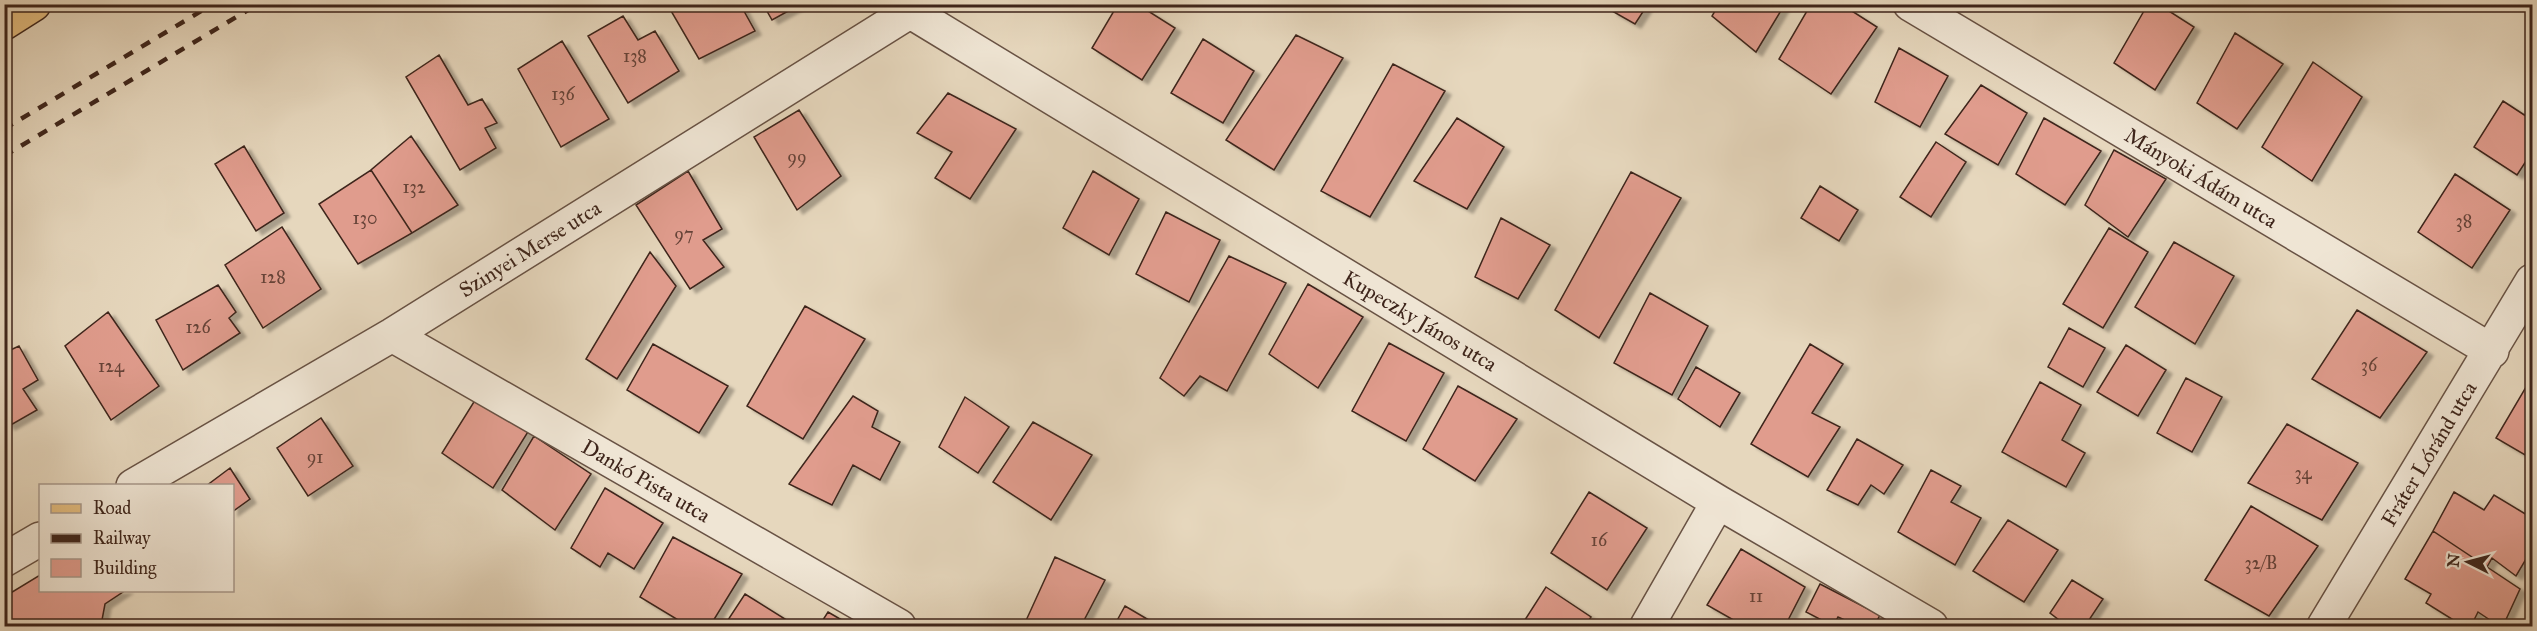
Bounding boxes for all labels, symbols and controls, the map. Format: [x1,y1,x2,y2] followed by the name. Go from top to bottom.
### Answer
[623,45,647,67] house number: 138
[551,83,576,105] house number: 136
[2120,122,2282,234] street label: Mányoki Ádám utca
[787,146,807,168] house number: 99
[402,176,426,198] house number: 132
[454,195,606,303] street label: Szinyei Merse utca
[353,207,377,229] house number: 130
[2456,210,2472,232] house number: 38
[674,223,694,245] house number: 97
[1338,265,1502,377] street label: Kupeczky János utca
[260,266,286,288] house number: 128
[185,316,211,338] house number: 126
[2361,354,2378,376] house number: 36
[98,355,125,377] house number: 124
[2376,377,2483,531] street label: Fráter Lóránd utca
[577,434,715,528] street label: Dankó Pista utca
[307,446,323,468] house number: 91
[2294,462,2313,484] house number: 34
[39,484,234,592] legend
[93,497,131,519] text: Road
[93,527,151,549] text: Railway
[1591,529,1608,551] house number: 16
[2438,532,2498,592] north arrow
[2245,552,2277,574] house number: 32/B
[2443,552,2464,568] text: N
[93,557,157,580] text: Building
[1749,585,1763,607] house number: 11

